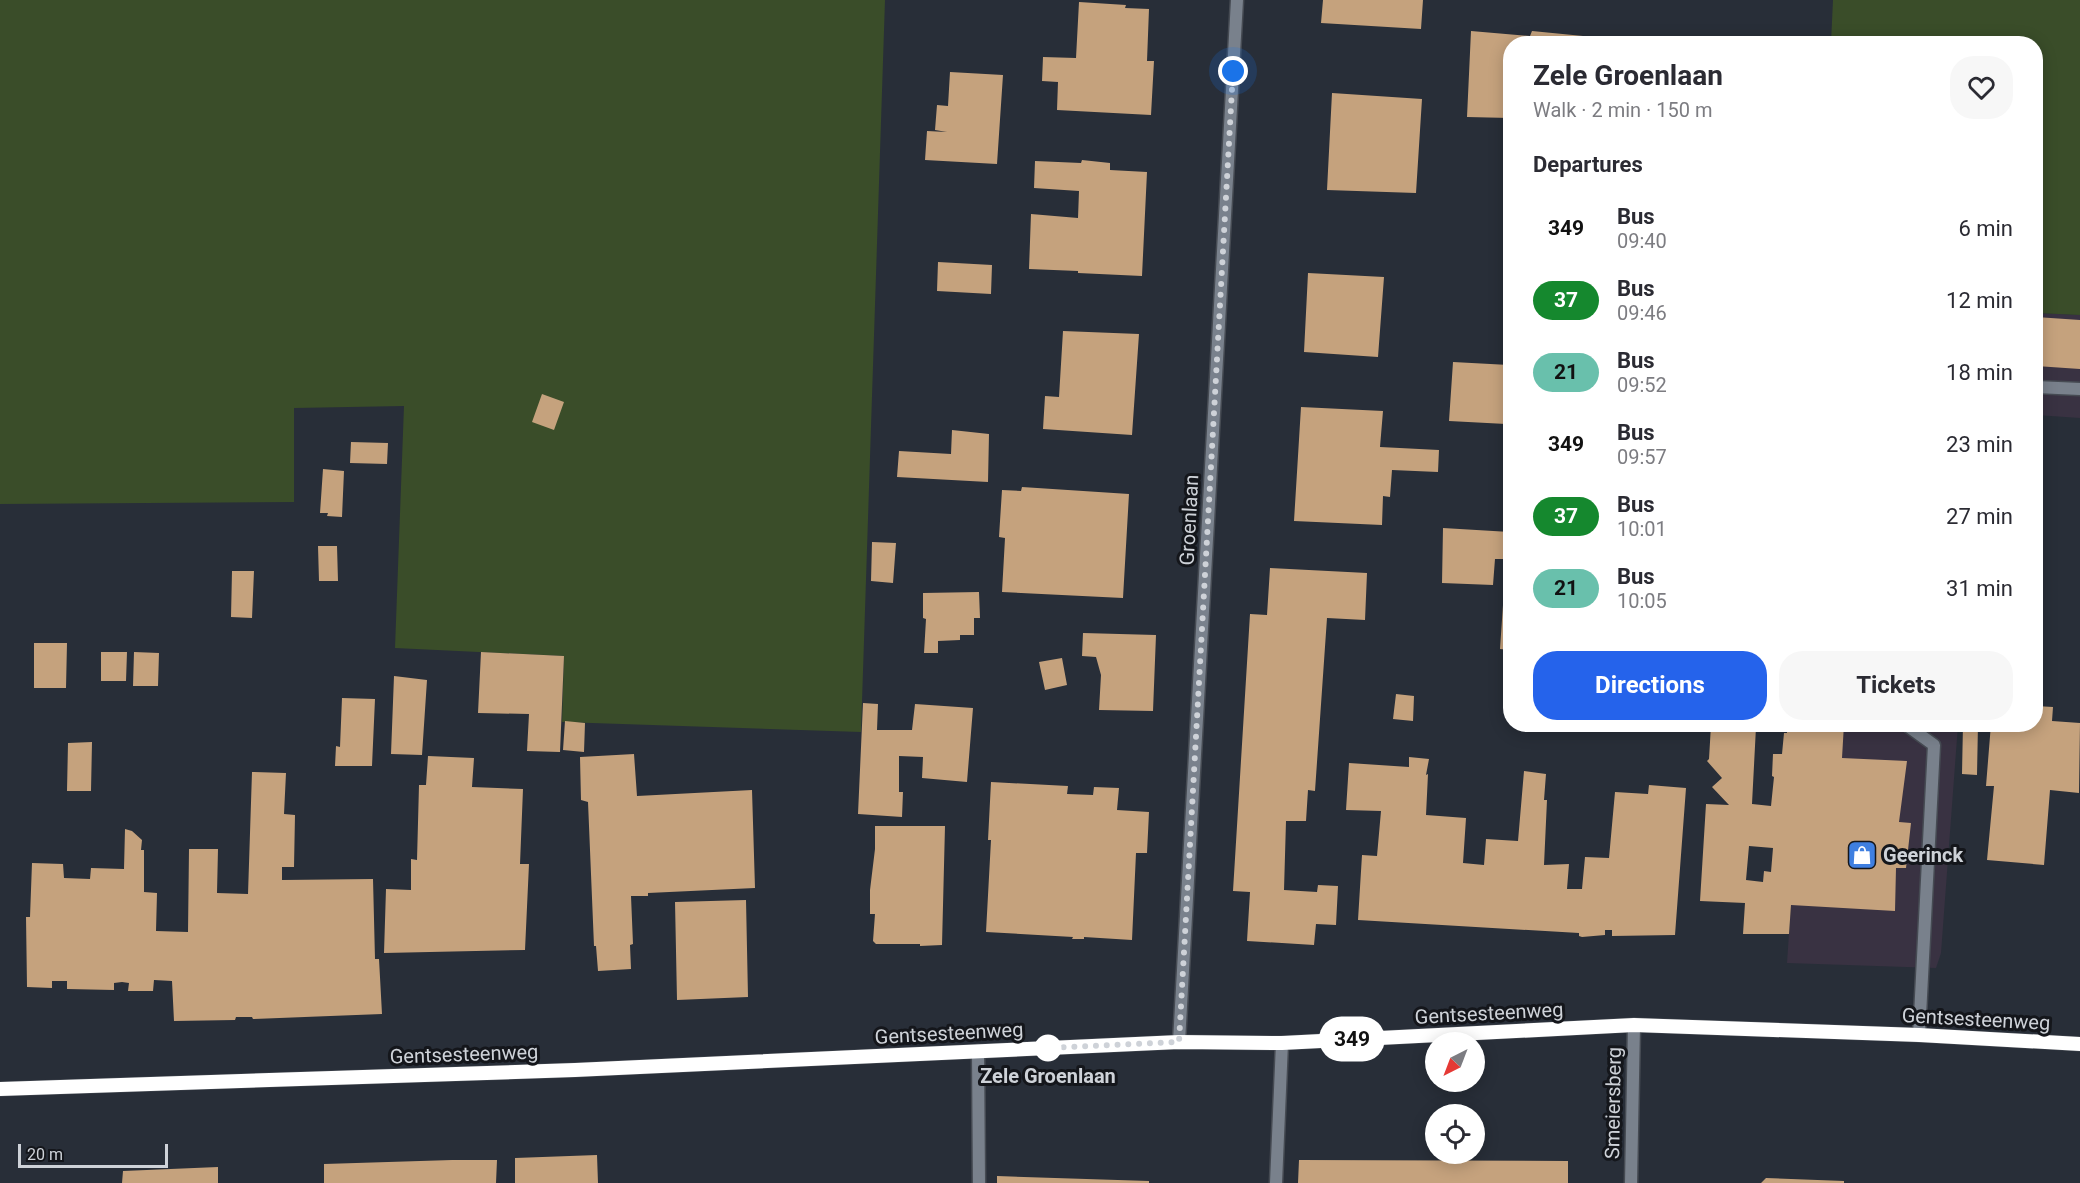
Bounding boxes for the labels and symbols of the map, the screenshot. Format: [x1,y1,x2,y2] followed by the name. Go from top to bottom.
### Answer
[1218,56,1248,86] your location
[1175,474,1203,566] street label: Groenlaan
[1846,839,1878,871] shop icon: Geerinck
[1883,843,1963,867] place label: Geerinck
[1414,997,1564,1029] street label: Gentsesteenweg
[1901,1003,2051,1035] street label: Gentsesteenweg
[874,1017,1024,1049] street label: Gentsesteenweg
[1318,1020,1386,1058] line badge: 349
[1425,1032,1485,1092] north arrow
[1035,1035,1061,1061] marker: Zele Groenlaan
[389,1039,539,1069] street label: Gentsesteenweg
[1600,1047,1626,1159] street label: Smeiersberg
[980,1064,1116,1088] place label: Zele Groenlaan
[18,1141,168,1168] scale bar

